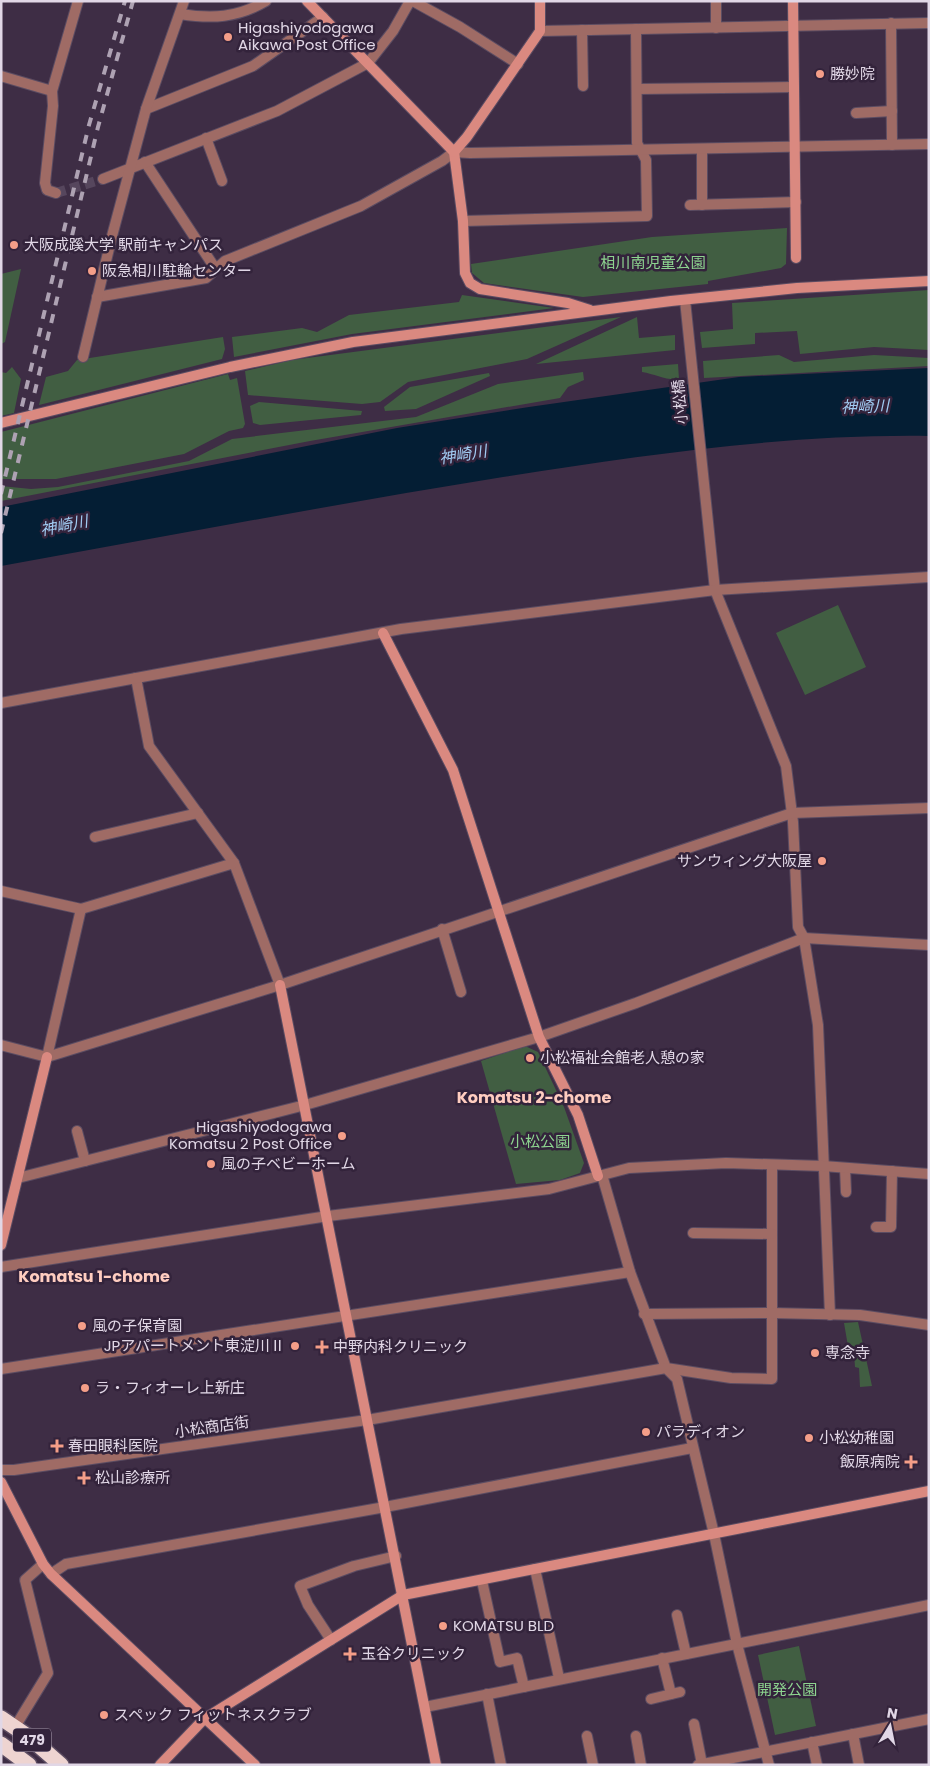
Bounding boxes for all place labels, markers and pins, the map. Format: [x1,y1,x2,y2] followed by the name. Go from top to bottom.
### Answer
[238,17,375,55] place label: Higashiyodogawa Aikawa Post Office
[222,31,234,43] marker: Higashiyodogawa Aikawa Post Office
[830,63,875,84] place label: 勝妙院
[814,68,826,80] marker: 勝妙院
[24,234,223,255] place label: 大阪成蹊大学 駅前キャンパス
[8,239,20,251] marker: 大阪成蹊大学 駅前キャンパス
[102,260,252,281] place label: 阪急相川駐輪センター
[86,265,98,277] marker: 阪急相川駐輪センター
[677,850,812,871] place label: サンウィング大阪屋
[816,855,828,867] marker: サンウィング大阪屋
[540,1047,705,1068] place label: 小松福祉会館老人憩の家
[524,1052,536,1064] marker: 小松福祉会館老人憩の家
[169,1116,332,1154] place label: Higashiyodogawa Komatsu 2 Post Office
[336,1130,348,1142] marker: Higashiyodogawa Komatsu 2 Post Office
[221,1153,356,1174] place label: 風の子ベビーホーム
[205,1158,217,1170] marker: 風の子ベビーホーム
[92,1315,182,1336] place label: 風の子保育園
[76,1320,88,1332] marker: 風の子保育園
[104,1335,285,1356] place label: JPアパートメント東淀川Ⅱ
[333,1336,468,1357] place label: 中野内科クリニック
[289,1340,301,1352] marker: JPアパートメント東淀川Ⅱ
[315,1340,329,1354] marker: 中野内科クリニック
[825,1342,870,1363] place label: 専念寺
[809,1347,821,1359] marker: 専念寺
[95,1377,245,1398] place label: ラ・フィオーレ上新庄
[79,1382,91,1394] marker: ラ・フィオーレ上新庄
[656,1421,745,1442] place label: パラディオン
[640,1426,652,1438] marker: パラディオン
[819,1427,894,1448] place label: 小松幼稚園
[803,1432,815,1444] marker: 小松幼稚園
[68,1435,158,1456] place label: 春田眼科医院
[50,1439,64,1453] marker: 春田眼科医院
[840,1451,900,1472] place label: 飯原病院
[904,1455,918,1469] marker: 飯原病院
[95,1467,170,1488] place label: 松山診療所
[77,1471,91,1485] marker: 松山診療所
[453,1615,554,1636] place label: KOMATSU BLD
[437,1620,449,1632] marker: KOMATSU BLD
[361,1643,466,1664] place label: 玉谷クリニック
[343,1647,357,1661] marker: 玉谷クリニック
[114,1704,312,1725] place label: スペック フィットネスクラブ
[98,1709,110,1721] marker: スペック フィットネスクラブ

